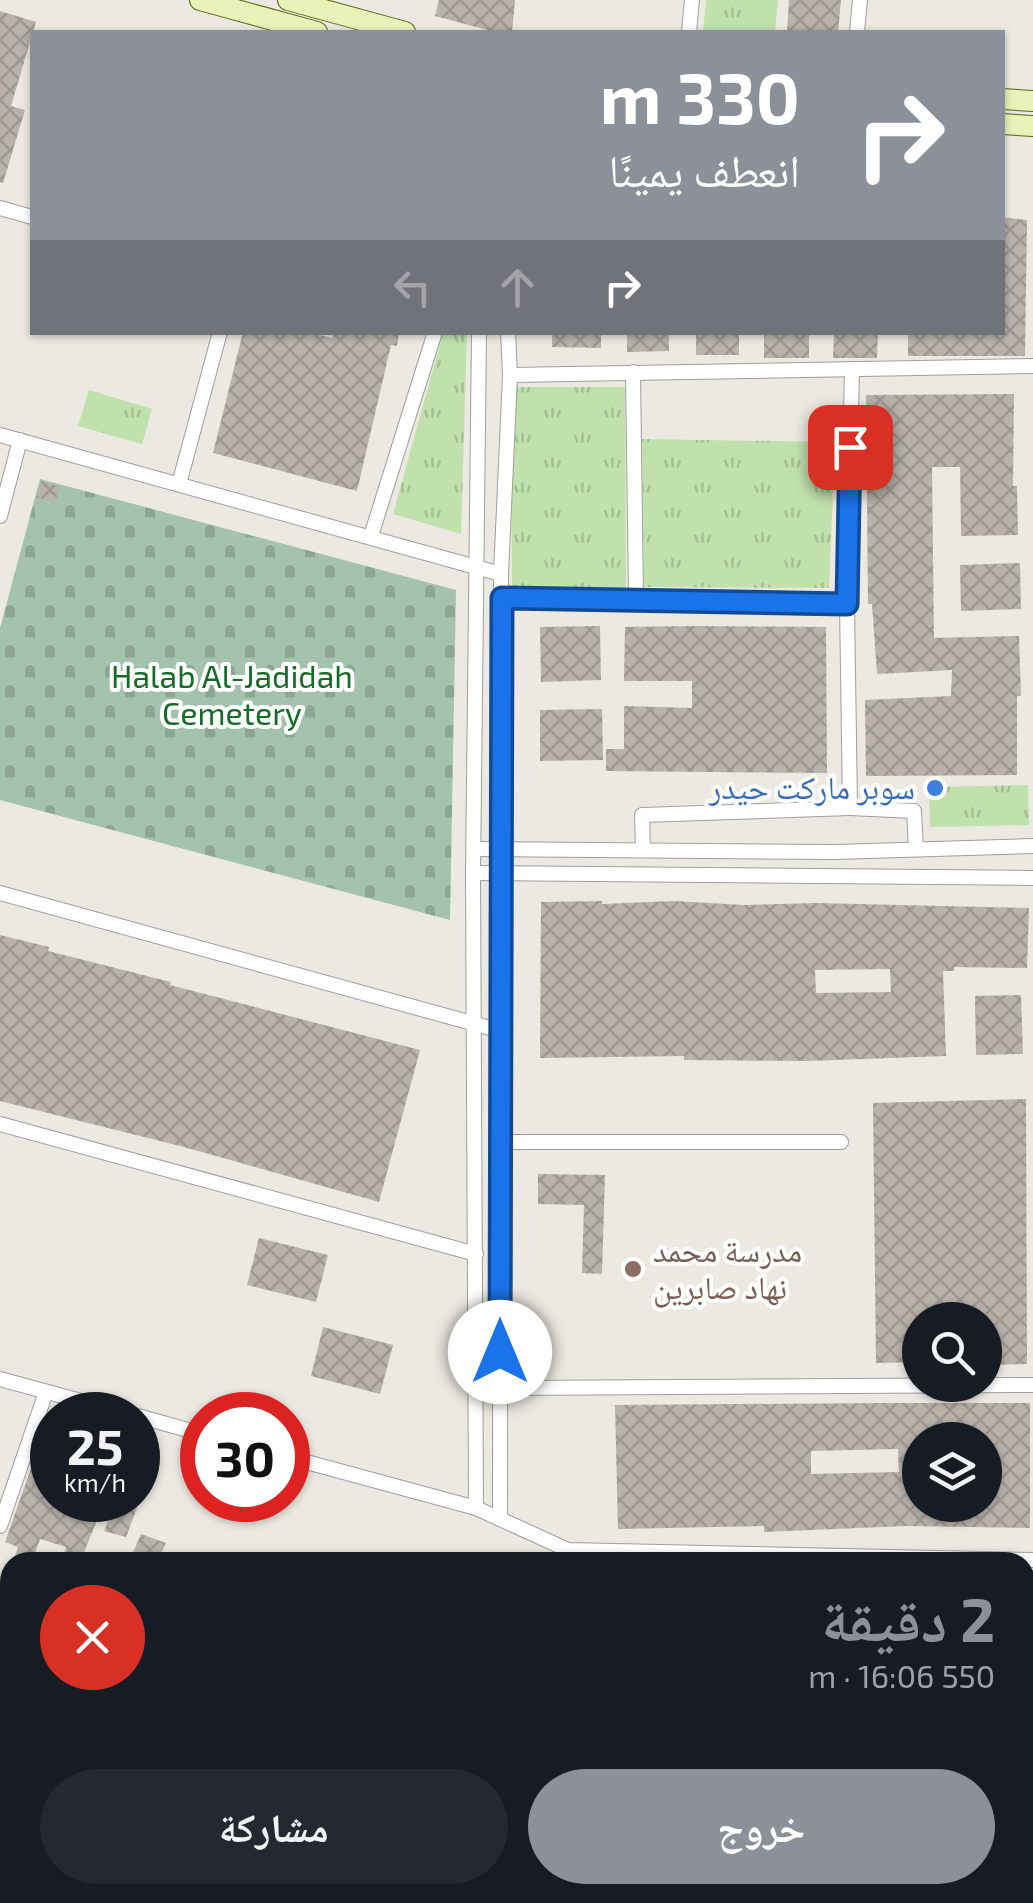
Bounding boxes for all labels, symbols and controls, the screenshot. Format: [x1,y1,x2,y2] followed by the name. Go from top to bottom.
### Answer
[600,54,800,138] text: 330 m
[835,70,965,200] icon: right
[608,142,800,196] text: انعطف يمينًا
[385,260,440,315] icon: left
[490,260,545,315] icon: ahead
[595,260,650,315] icon: right
[808,405,893,490] pin
[823,420,878,475] icon: arrive
[111,656,353,731] park label: Halab Al-Jadidah Cemetery
[708,767,915,806] place label: سوبر ماركت حيدر
[924,777,946,799] marker: سوبر ماركت حيدر
[653,1230,802,1308] place label: مدرسة محمد نهاد صابرين
[622,1258,644,1280] marker: مدرسة محمد نهاد صابرين
[448,1300,552,1404] position arrow
[902,1302,1002,1522] map controls
[902,1302,1002,1402] button: search
[180,1392,310,1522] speed limit sign: 30
[67,1415,123,1475] text: 25
[902,1422,1002,1522] button: layers
[64,1467,126,1497] text: km/h
[821,1582,995,1654] text: 2 دقيقة
[40,1585,145,1690] button: close
[808,1656,995,1694] text: 550 m · 16:06
[40,1769,508,1884] button: مشاركة
[528,1769,995,1884] button: خروج

